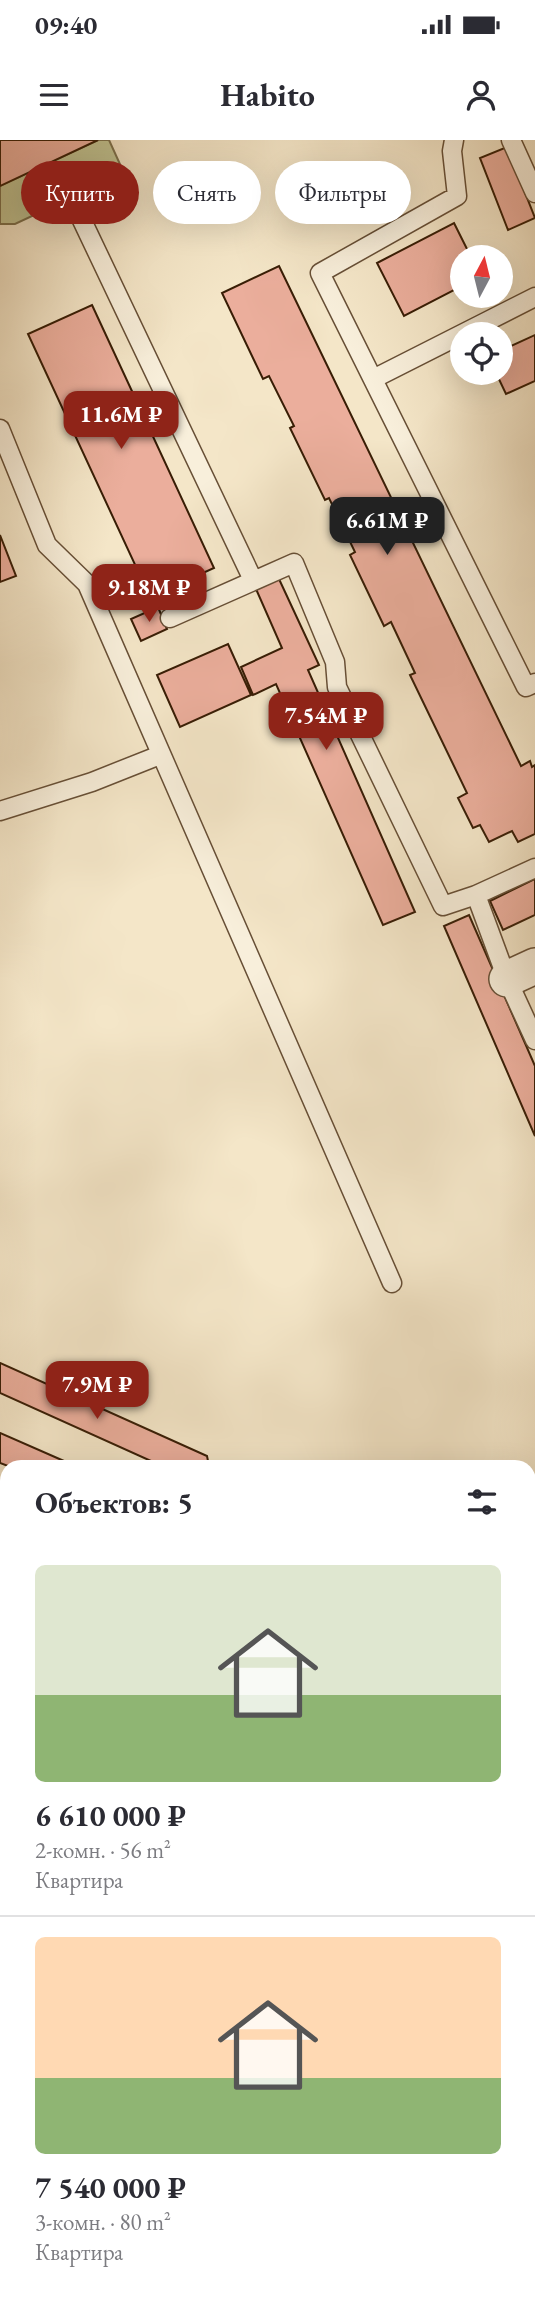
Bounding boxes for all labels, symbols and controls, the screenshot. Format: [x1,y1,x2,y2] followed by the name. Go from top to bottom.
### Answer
[35,8,97,42] text: 09:40
[220,74,315,116] text: Habito
[35,76,73,114] icon: menu
[462,76,500,114] icon: person
[21,161,139,224] chip: Купить
[153,161,261,224] chip: Снять
[275,161,411,224] chip: Фильтры
[450,245,513,308] north arrow
[450,245,513,385] map controls
[450,322,513,385] button: locate
[56,392,186,451] pin: 11.6M ₽
[80,399,162,429] text: 11.6M ₽
[322,498,452,557] pin: 6.61M ₽
[346,505,428,535] text: 6.61M ₽
[84,564,214,624] pin: 9.18M ₽
[108,572,190,602] text: 9.18M ₽
[261,692,391,752] pin: 7.54M ₽
[285,700,367,730] text: 7.54M ₽
[40,1362,154,1421] pin: 7.9M ₽
[62,1369,132,1399] text: 7.9M ₽
[35,1483,193,1522] text: Объектов: 5
[463,1483,501,1521] icon: filters
[205,1610,331,1736] icon: home
[35,1796,186,1835] text: 6 610 000 ₽
[35,1835,171,1865] text: 2-комн. · 56 m²
[35,1865,123,1895] text: Квартира
[205,1982,331,2108] icon: home
[35,2168,186,2207] text: 7 540 000 ₽
[35,2207,171,2237] text: 3-комн. · 80 m²
[35,2237,123,2267] text: Квартира

